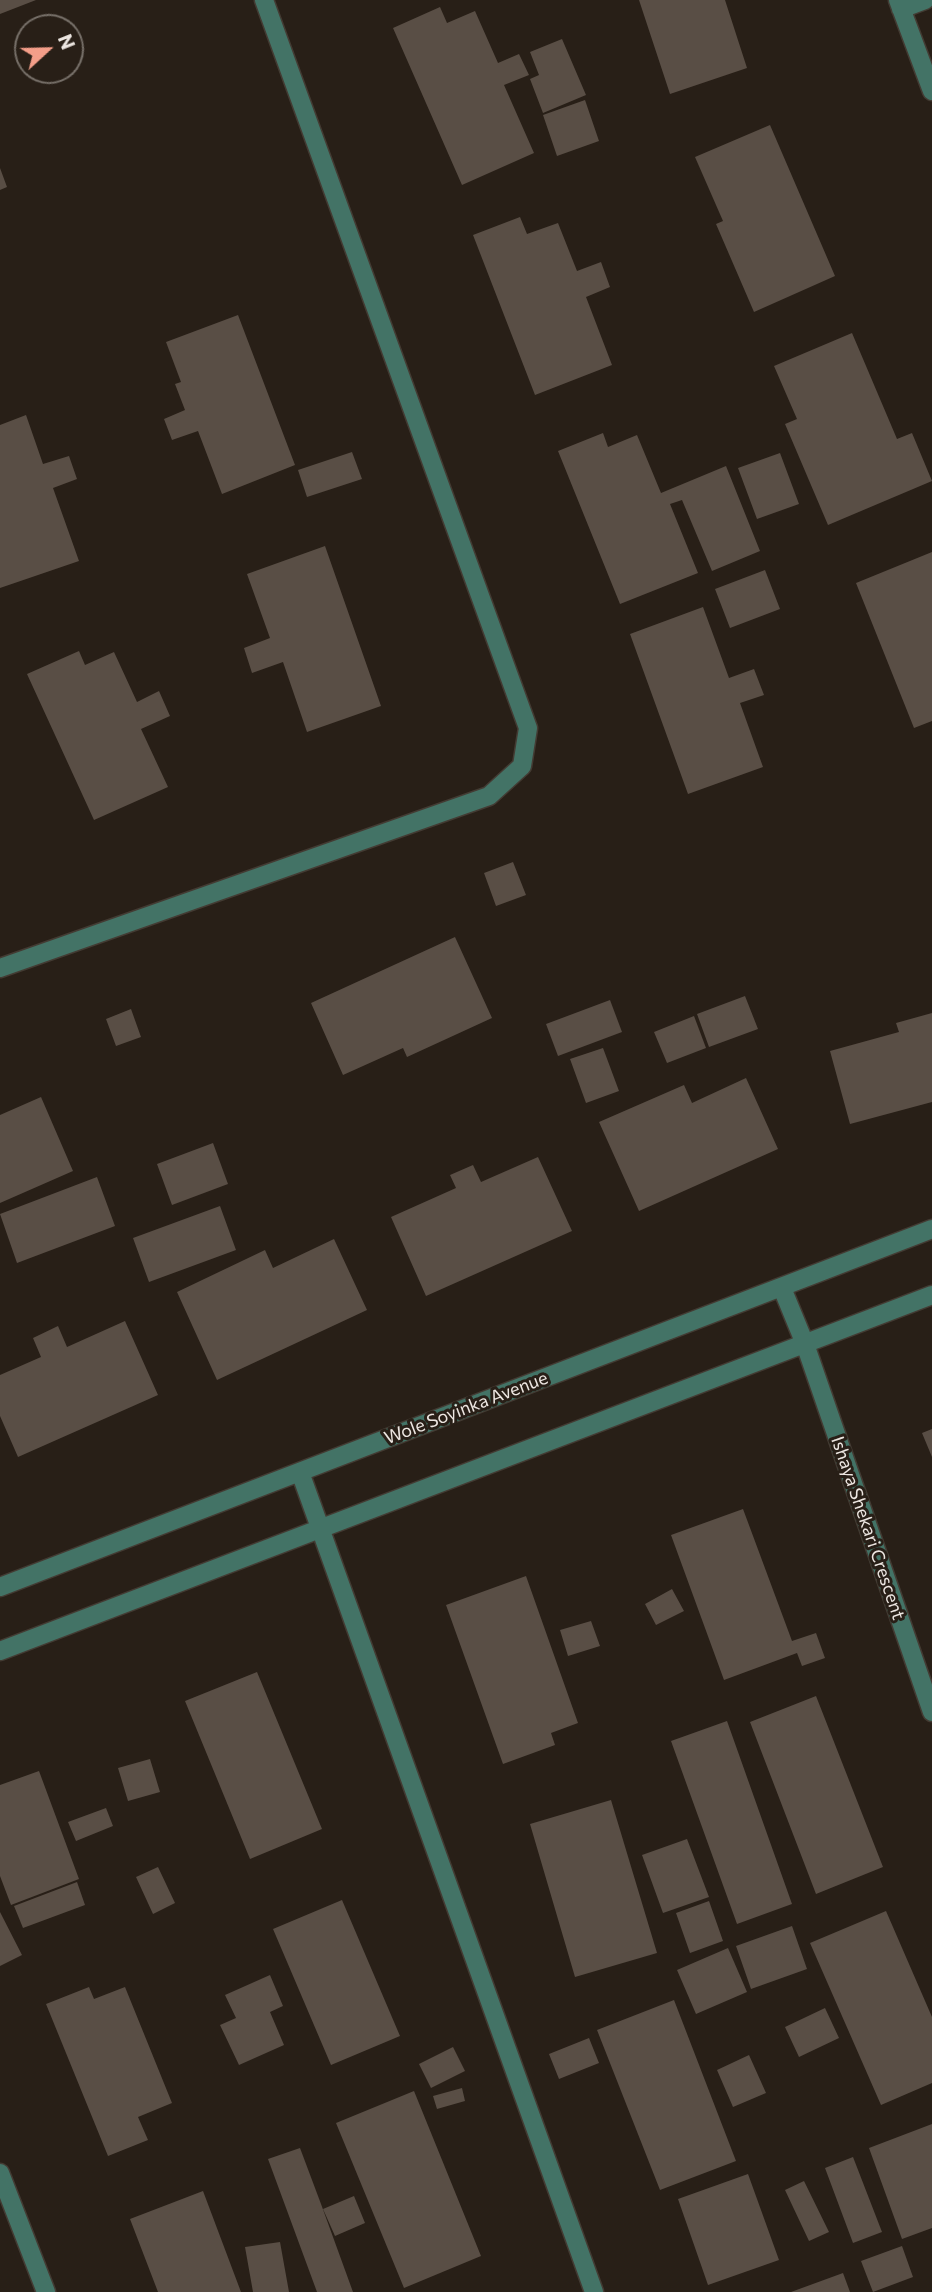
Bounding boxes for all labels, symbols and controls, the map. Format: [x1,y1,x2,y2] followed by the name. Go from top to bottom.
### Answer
[14,14,84,84] north arrow
[54,31,80,53] text: N
[381,1367,551,1449] street label: Wole Soyinka Avenue
[826,1433,910,1623] street label: Ishaya Shekari Crescent

